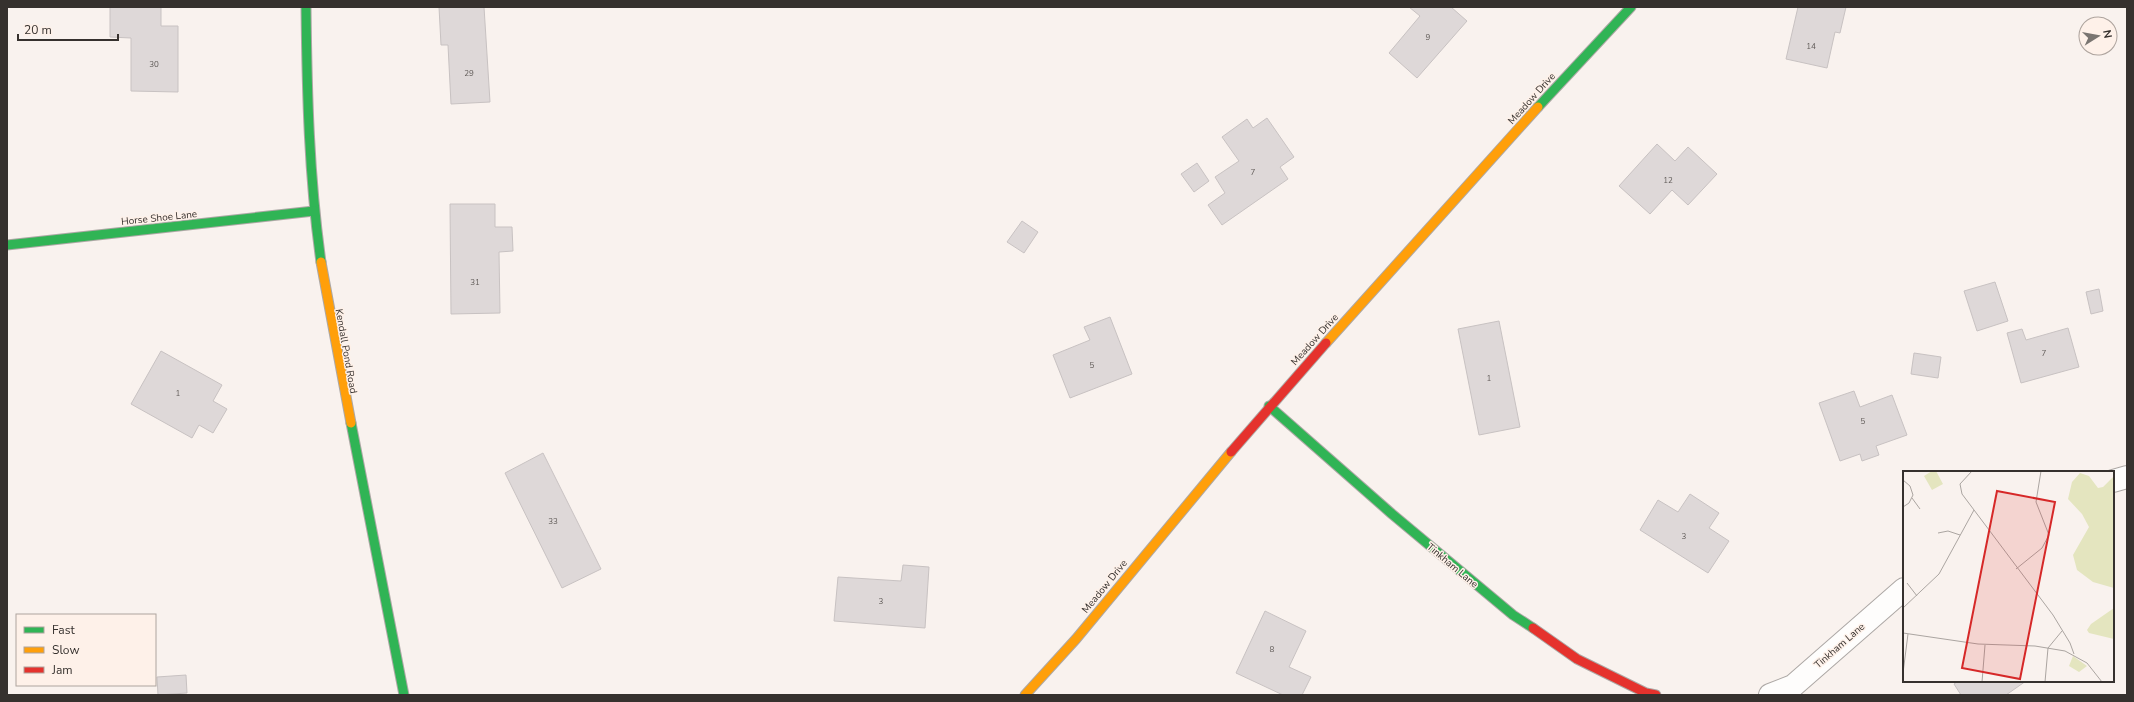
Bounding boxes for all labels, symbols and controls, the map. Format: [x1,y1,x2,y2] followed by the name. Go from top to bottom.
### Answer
[18,16,118,42] scale bar
[2078,16,2118,56] north arrow
[24,22,52,38] text: 20 m
[2099,29,2115,40] text: N
[1426,32,1431,43] house number: 9
[1806,41,1816,52] house number: 14
[149,59,159,70] house number: 30
[464,68,474,79] house number: 29
[1505,70,1559,128] street label: Meadow Drive
[1251,167,1256,178] house number: 7
[1663,175,1673,186] house number: 12
[120,207,198,229] street label: Horse Shoe Lane
[470,277,480,288] house number: 31
[332,308,360,395] street label: Kendall Pond Road
[1288,311,1342,369] street label: Meadow Drive
[2042,348,2047,359] house number: 7
[1090,360,1095,371] house number: 5
[1487,373,1492,384] house number: 1
[176,388,181,399] house number: 1
[1861,416,1866,427] house number: 5
[1903,471,2114,682] inset map
[548,516,558,527] house number: 33
[1682,531,1687,542] house number: 3
[1424,540,1481,591] street label: Tinkham Lane
[1079,557,1131,616] street label: Meadow Drive
[879,596,884,607] house number: 3
[16,614,156,686] legend
[1811,620,1868,672] street label: Tinkham Lane
[52,622,75,638] text: Fast
[52,642,80,658] text: Slow
[1270,644,1275,655] house number: 8
[51,662,73,678] text: Jam

